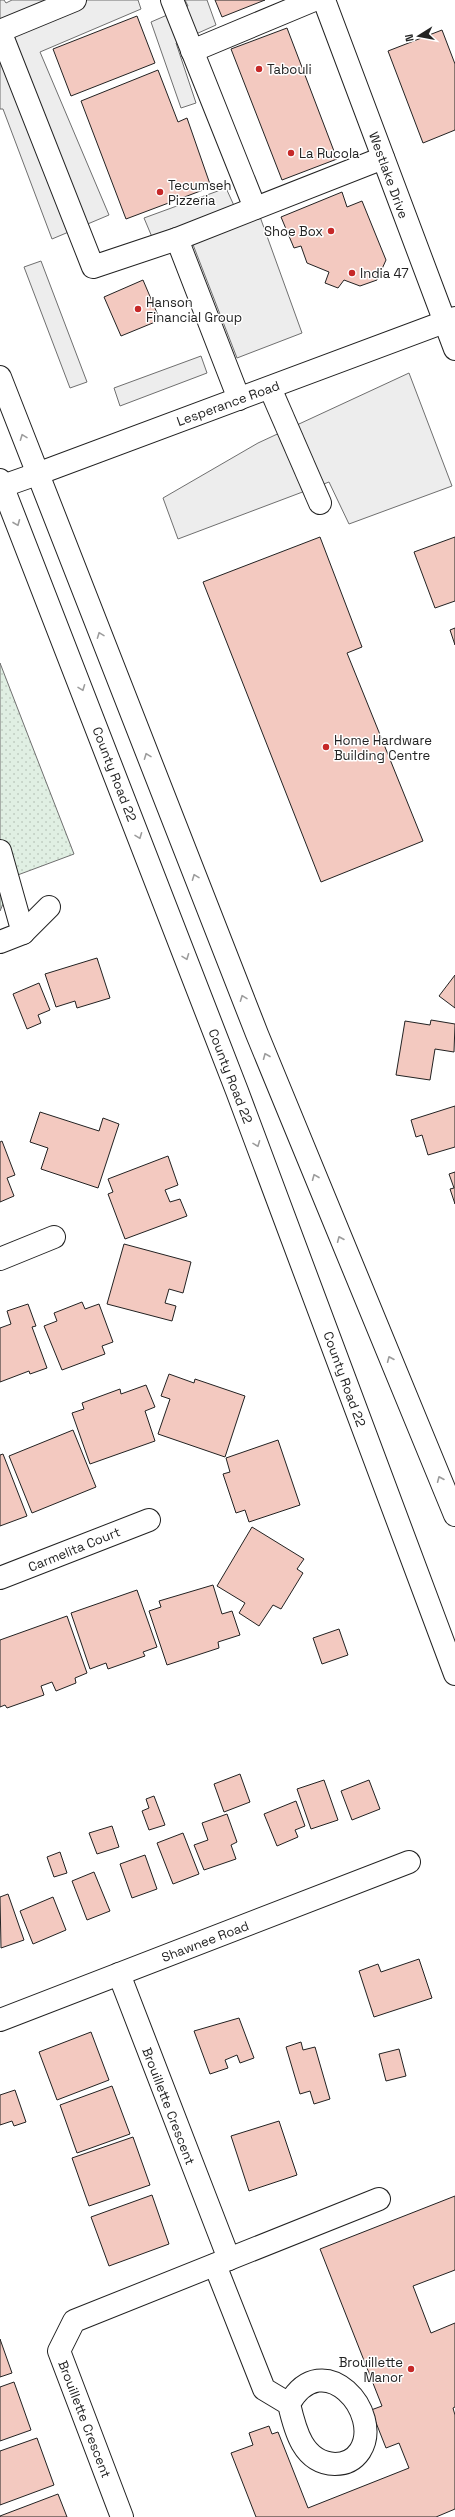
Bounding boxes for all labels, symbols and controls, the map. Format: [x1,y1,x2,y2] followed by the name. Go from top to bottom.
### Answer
[399,16,439,56] north arrow
[402,33,417,43] text: N
[267,61,312,78] place label: Tabouli
[254,64,264,74] marker: Tabouli
[365,129,412,221] street label: Westlake Drive
[299,145,360,162] place label: La Rucola
[286,148,296,158] marker: La Rucola
[168,177,231,209] place label: Tecumseh Pizzeria
[155,187,165,197] marker: Tecumseh Pizzeria
[264,223,323,240] place label: Shoe Box
[326,226,336,236] marker: Shoe Box
[360,265,409,282] place label: India 47
[347,268,357,278] marker: India 47
[146,294,242,326] place label: Hanson Financial Group
[133,304,143,314] marker: Hanson Financial Group
[174,377,282,430] street label: Lesperance Road
[19,434,27,441] one-way arrow
[12,519,20,526] one-way arrow
[97,631,105,638] one-way arrow
[78,685,86,692] one-way arrow
[89,724,141,824] street label: County Road 22
[334,732,432,764] place label: Home Hardware Building Centre
[321,742,331,752] marker: Home Hardware Building Centre
[144,752,152,759] one-way arrow
[135,832,143,839] one-way arrow
[192,873,200,881] one-way arrow
[181,954,189,961] one-way arrow
[239,994,247,1001] one-way arrow
[205,1026,257,1126] street label: County Road 22
[262,1053,270,1060] one-way arrow
[253,1140,261,1147] one-way arrow
[311,1173,319,1180] one-way arrow
[337,1235,345,1242] one-way arrow
[319,1329,370,1429] street label: County Road 22
[387,1355,395,1363] one-way arrow
[437,1475,445,1483] one-way arrow
[26,1523,123,1576] street label: Carmelita Court
[159,1917,251,1966] street label: Shawnee Road
[138,2045,199,2167] street label: Brouillette Crescent
[339,2354,403,2386] place label: Brouillette Manor
[54,2358,115,2480] street label: Brouillette Crescent
[406,2364,416,2374] marker: Brouillette Manor

